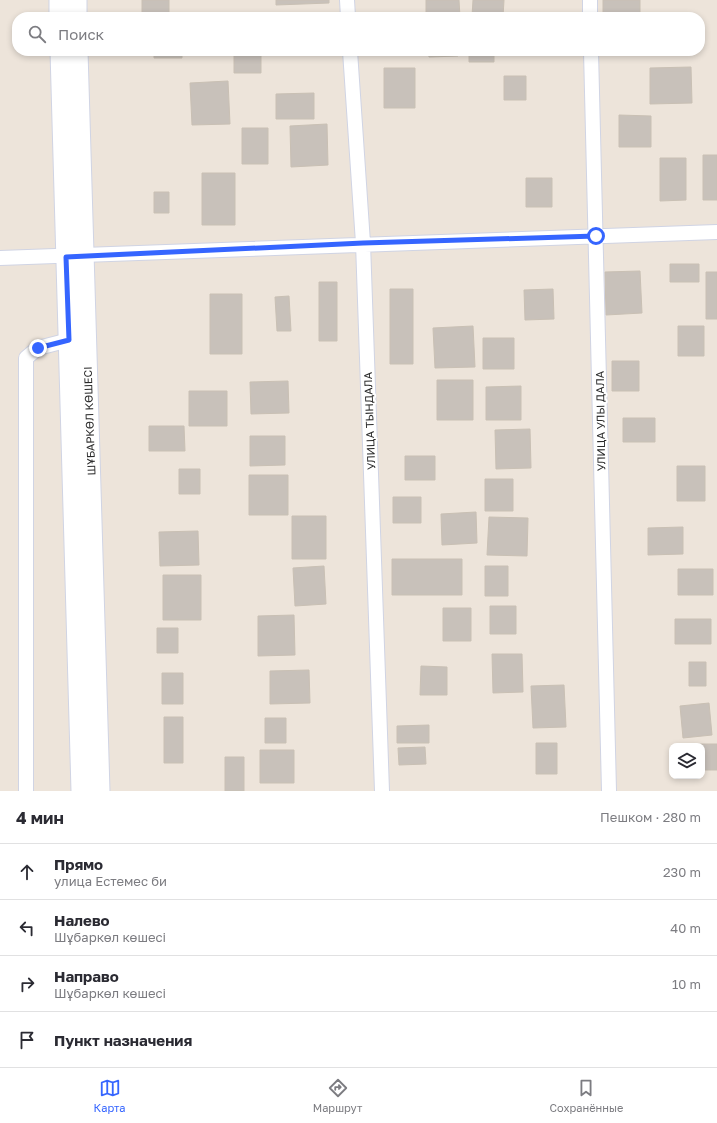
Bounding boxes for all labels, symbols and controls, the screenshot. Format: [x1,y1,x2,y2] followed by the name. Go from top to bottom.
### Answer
[12,12,705,56] search box
[26,23,48,45] icon: search
[58,25,104,43] text: Поиск
[587,227,605,245] route start
[29,339,47,357] route end
[81,366,97,476] street label: ШҰБАРКӨЛ КӨШЕСІ
[593,370,607,471] street label: УЛИЦА УЛЫ ДАЛА
[361,371,377,470] street label: УЛИЦА ТЫНДАЛА
[669,743,705,779] map controls
[669,743,705,779] button: layers
[16,807,64,828] text: 4 мин
[600,809,701,825] text: Пешком · 280 m
[54,855,103,873] text: Прямо
[16,861,38,883] icon: ahead
[663,864,701,880] text: 230 m
[54,873,167,889] text: улица Естемес би
[54,911,110,929] text: Налево
[16,917,38,939] icon: left
[670,920,701,936] text: 40 m
[54,929,166,945] text: Шұбаркөл көшесі
[54,967,119,985] text: Направо
[16,973,38,995] icon: right
[672,976,701,992] text: 10 m
[54,985,166,1001] text: Шұбаркөл көшесі
[16,1029,38,1051] icon: arrive
[54,1031,192,1049] text: Пункт назначения
[94,1077,125,1114] tab: Карта
[313,1077,362,1114] tab: Маршрут
[550,1077,623,1114] tab: Сохранённые

